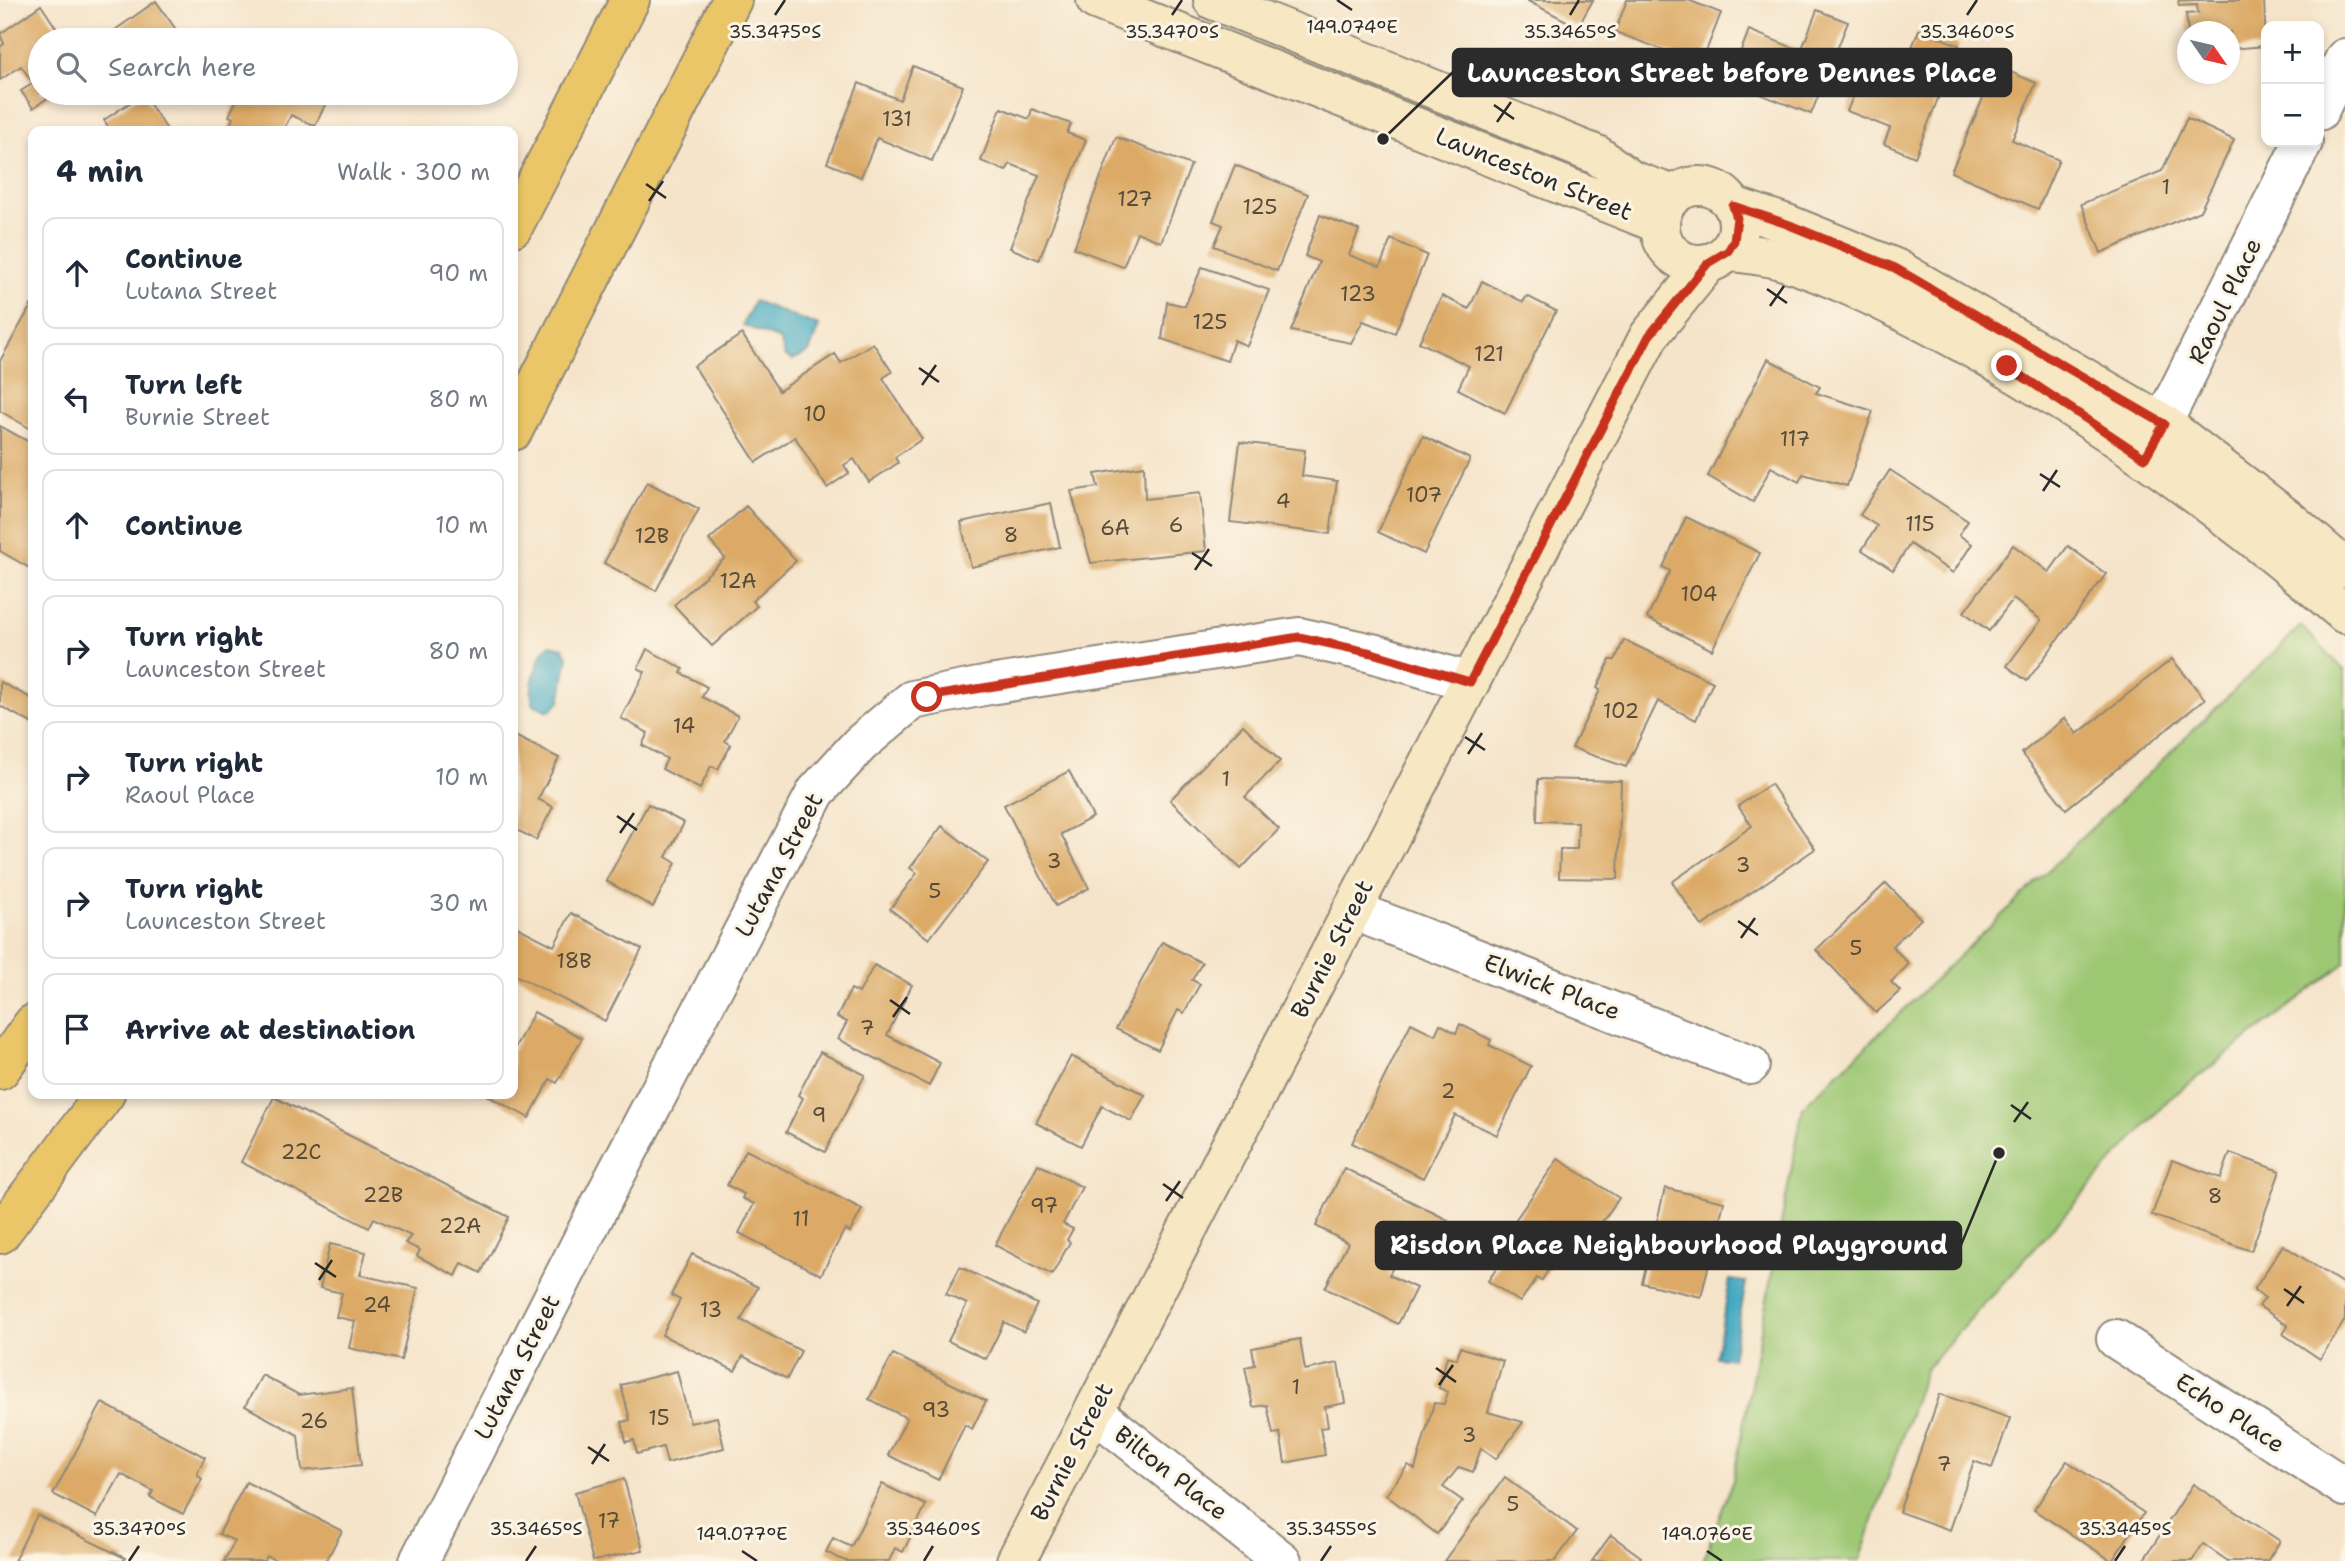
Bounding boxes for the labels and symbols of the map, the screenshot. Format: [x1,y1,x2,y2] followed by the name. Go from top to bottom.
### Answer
[1306,15,1398,39] text: 149.074°E
[729,20,821,44] text: 35.3475°S
[1125,20,1219,44] text: 35.3470°S
[1523,20,1617,44] text: 35.3465°S
[1919,20,2015,44] text: 35.3460°S
[2177,21,2240,84] north arrow
[1453,49,2011,96] callout: Launceston Street before Dennes Place
[1467,55,1997,90] text: Launceston Street before Dennes Place
[882,105,912,133] house number: 131
[1431,120,1637,228] street label: Launceston Street
[2162,173,2170,201] house number: 1
[1117,185,1153,213] house number: 127
[1243,193,1277,221] house number: 125
[2181,233,2269,369] street label: Raoul Place
[1340,280,1376,308] house number: 123
[1193,308,1227,336] house number: 125
[1474,340,1504,368] house number: 121
[1991,350,2022,381] route end
[804,400,826,428] house number: 10
[1780,425,1810,453] house number: 117
[1406,481,1442,509] house number: 107
[1276,487,1290,515] house number: 4
[1905,510,1935,538] house number: 115
[1169,511,1183,539] house number: 6
[1100,514,1130,542] house number: 6A
[1004,521,1018,549] house number: 8
[635,522,669,550] house number: 12B
[720,567,756,595] house number: 12A
[1681,580,1717,608] house number: 104
[911,681,942,712] route start
[1603,697,1639,725] house number: 102
[673,712,695,740] house number: 14
[1222,765,1230,793] house number: 1
[728,787,830,943] street label: Lutana Street
[1047,847,1061,875] house number: 3
[1736,851,1750,879] house number: 3
[1283,874,1381,1024] street label: Burnie Street
[929,877,941,905] house number: 5
[1850,934,1862,962] house number: 5
[1479,946,1625,1028] street label: Elwick Place
[556,947,592,975] house number: 18B
[860,1014,874,1042] house number: 7
[1441,1077,1455,1105] house number: 2
[812,1101,826,1129] house number: 9
[281,1138,321,1166] house number: 22C
[363,1181,403,1209] house number: 22B
[2208,1182,2222,1210] house number: 8
[1030,1192,1058,1220] house number: 97
[793,1205,809,1233] house number: 11
[439,1212,481,1240] house number: 22A
[1376,1222,1961,1269] callout: Risdon Place Neighbourhood Playground
[1390,1227,1948,1262] text: Risdon Place Neighbourhood Playground
[467,1289,567,1445] street label: Lutana Street
[363,1291,391,1319] house number: 24
[700,1296,722,1324] house number: 13
[2169,1366,2291,1460] street label: Echo Place
[1292,1373,1300,1401] house number: 1
[1023,1377,1121,1527] street label: Burnie Street
[922,1396,950,1424] house number: 93
[648,1404,670,1432] house number: 15
[300,1407,328,1435] house number: 26
[1108,1418,1234,1528] street label: Bilton Place
[1462,1421,1476,1449] house number: 3
[1937,1450,1951,1478] house number: 7
[1507,1490,1519,1518] house number: 5
[598,1507,620,1535] house number: 17
[92,1517,186,1541] text: 35.3470°S
[489,1517,583,1541] text: 35.3465°S
[885,1517,981,1541] text: 35.3460°S
[1285,1517,1377,1541] text: 35.3455°S
[2078,1517,2172,1541] text: 35.3445°S
[696,1522,788,1546] text: 149.077°E
[1661,1522,1753,1546] text: 149.076°E

